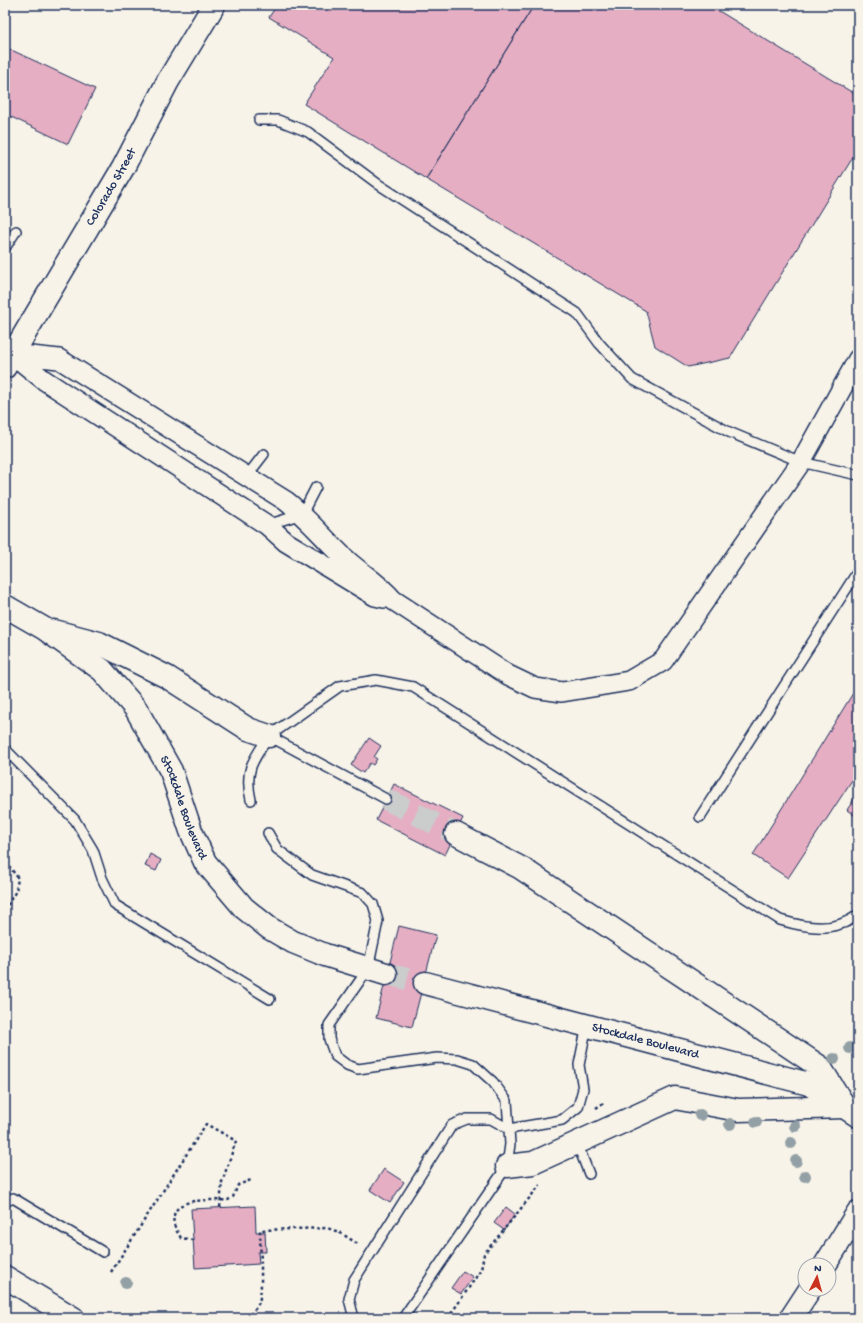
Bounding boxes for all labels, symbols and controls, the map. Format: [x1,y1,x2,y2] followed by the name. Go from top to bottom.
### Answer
[83,144,140,229] street label: Colorado Street
[156,753,211,863] street label: Stockdale Boulevard
[590,1020,702,1063] street label: Stockdale Boulevard
[797,1257,837,1297] north arrow
[814,1263,822,1275] text: N

